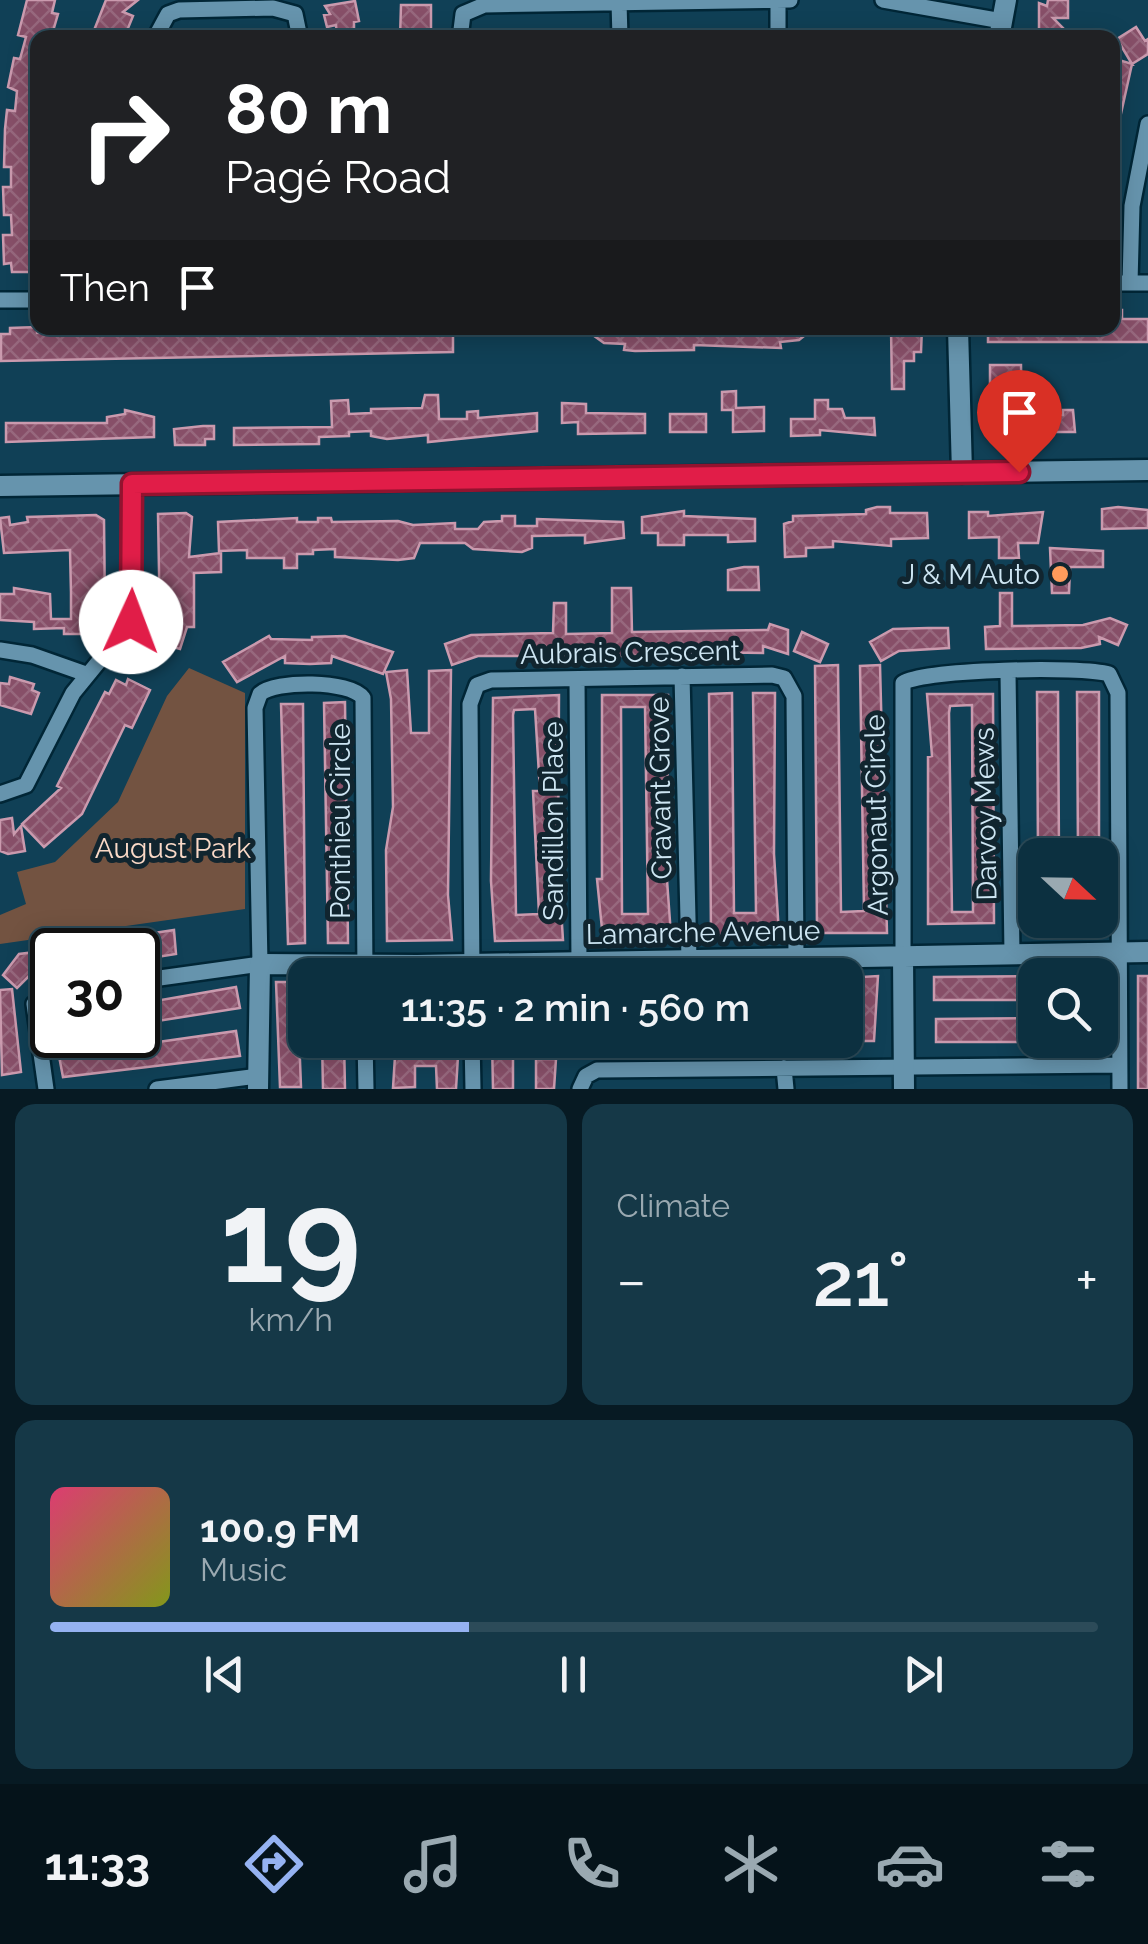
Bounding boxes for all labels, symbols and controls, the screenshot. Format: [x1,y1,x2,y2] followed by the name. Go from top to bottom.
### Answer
[225,67,392,149] text: 80 m
[60,70,190,200] icon: right
[225,151,451,204] text: Pagé Road
[170,260,225,315] icon: arrive
[60,265,150,310] text: Then
[977,370,1062,473] pin
[992,385,1047,440] icon: arrive
[902,558,1040,591] place label: J & M Auto
[1049,563,1071,585] marker: J & M Auto
[79,570,183,674] position arrow
[520,634,741,671] street label: Aubrais Crescent
[642,696,679,880] street label: Cravant Grove
[858,714,895,916] street label: Argonaut Circle
[537,721,570,921] street label: Sandillon Place
[324,723,357,919] street label: Ponthieu Circle
[967,727,1004,901] street label: Darvoy Mews
[95,832,251,865] park label: August Park
[1018,838,1118,938] north arrow
[1018,838,1118,1058] map controls
[585,914,821,951] street label: Lamarche Avenue
[30,928,160,1058] speed limit sign: 30
[1018,958,1118,1058] button: search
[401,985,750,1030] text: 11:35 · 2 min · 560 m
[220,1160,361,1312] text: 19
[617,1187,730,1224] text: Climate
[813,1235,909,1324] text: 21°
[617,1248,646,1313] text: −
[1075,1248,1098,1313] text: +
[249,1301,333,1338] text: km/h
[200,1506,360,1551] text: 100.9 FM
[200,1551,287,1588] text: Music
[197,1647,252,1702] icon: previous
[546,1647,601,1702] icon: pause
[896,1647,951,1702] icon: next
[239,1829,309,1899] icon: directions
[398,1829,468,1899] icon: music
[557,1829,627,1899] icon: phone
[716,1829,786,1899] icon: climate
[875,1829,945,1899] icon: car
[1033,1829,1103,1899] icon: filters
[44,1838,150,1891] text: 11:33

